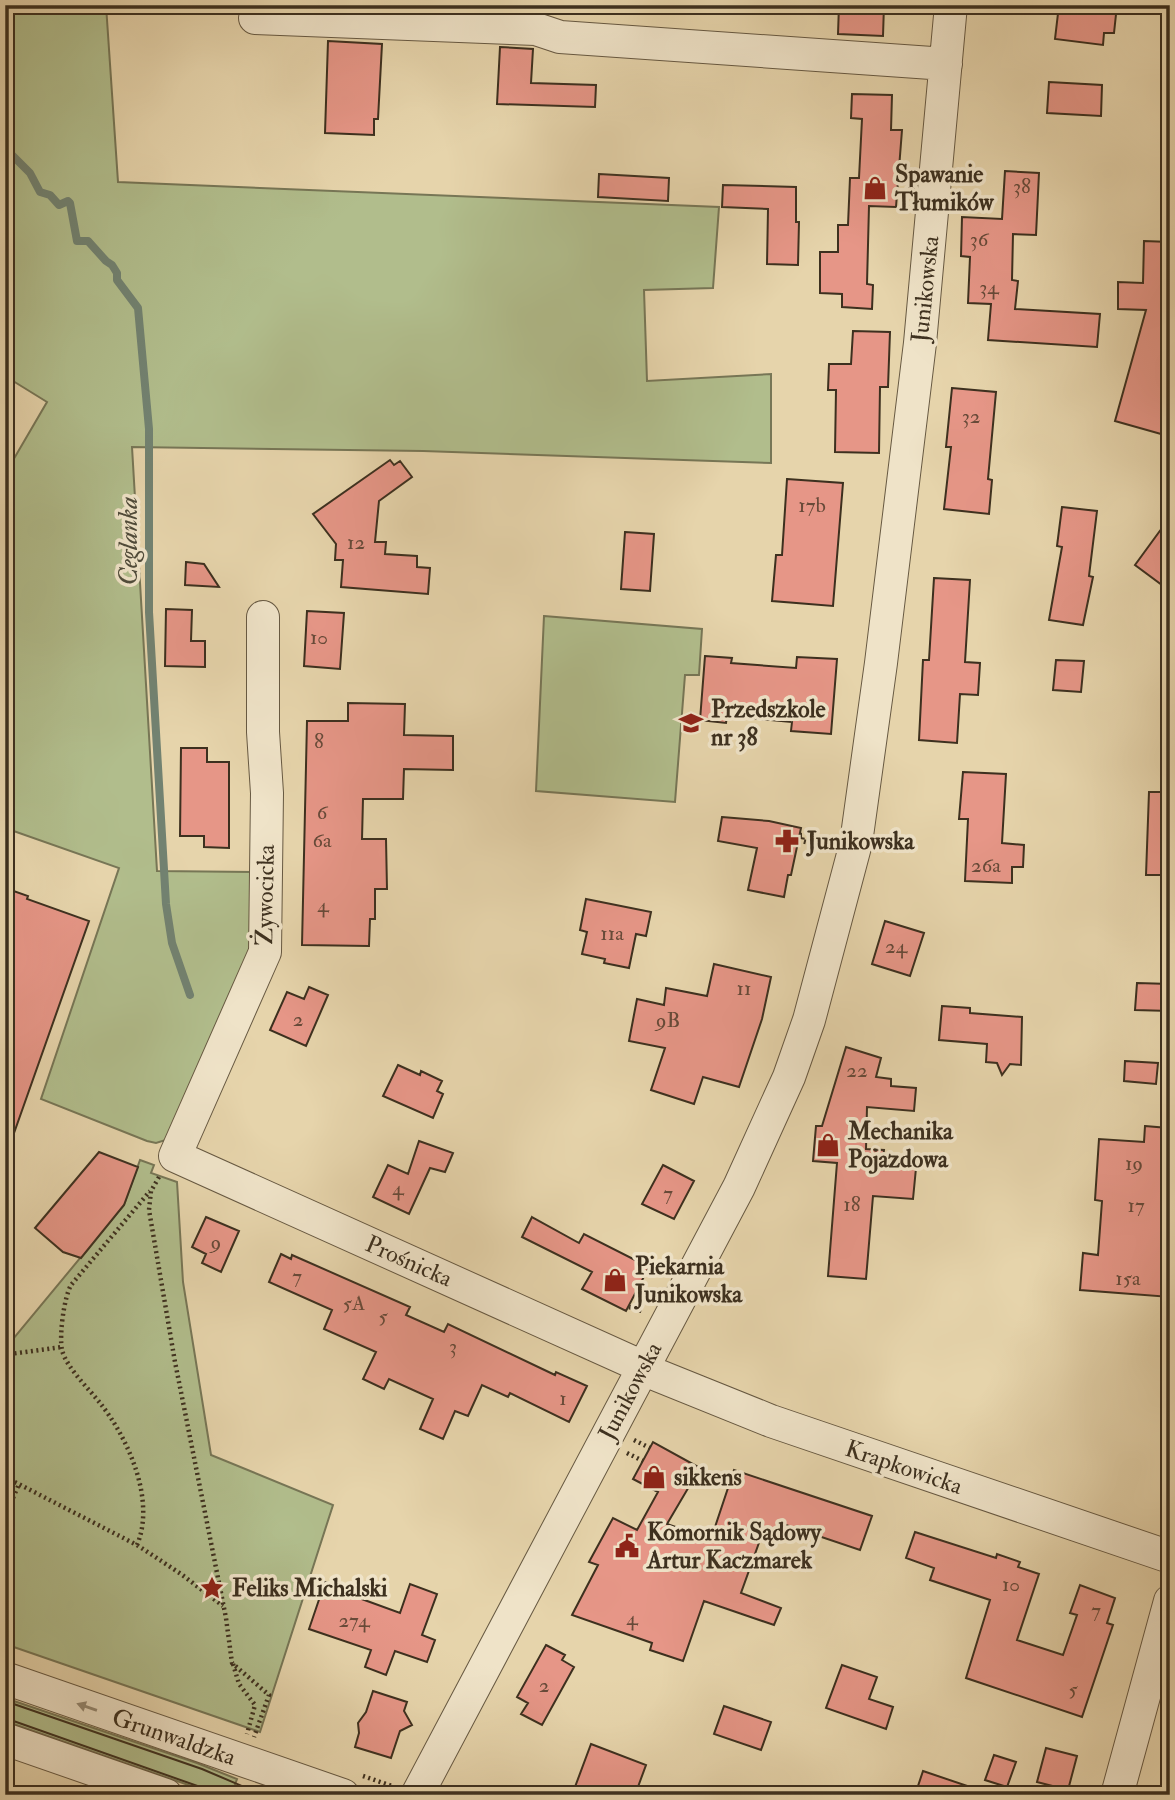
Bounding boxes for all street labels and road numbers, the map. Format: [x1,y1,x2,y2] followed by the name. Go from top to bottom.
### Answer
[904,233,947,345] street label: Junikowska
[248,843,282,946] street label: Żywocicka
[360,1229,458,1295] street label: Prośnicka
[591,1336,670,1447] street label: Junikowska
[841,1433,968,1502] street label: Krapkowicka
[108,1702,241,1773] street label: Grunwaldzka

